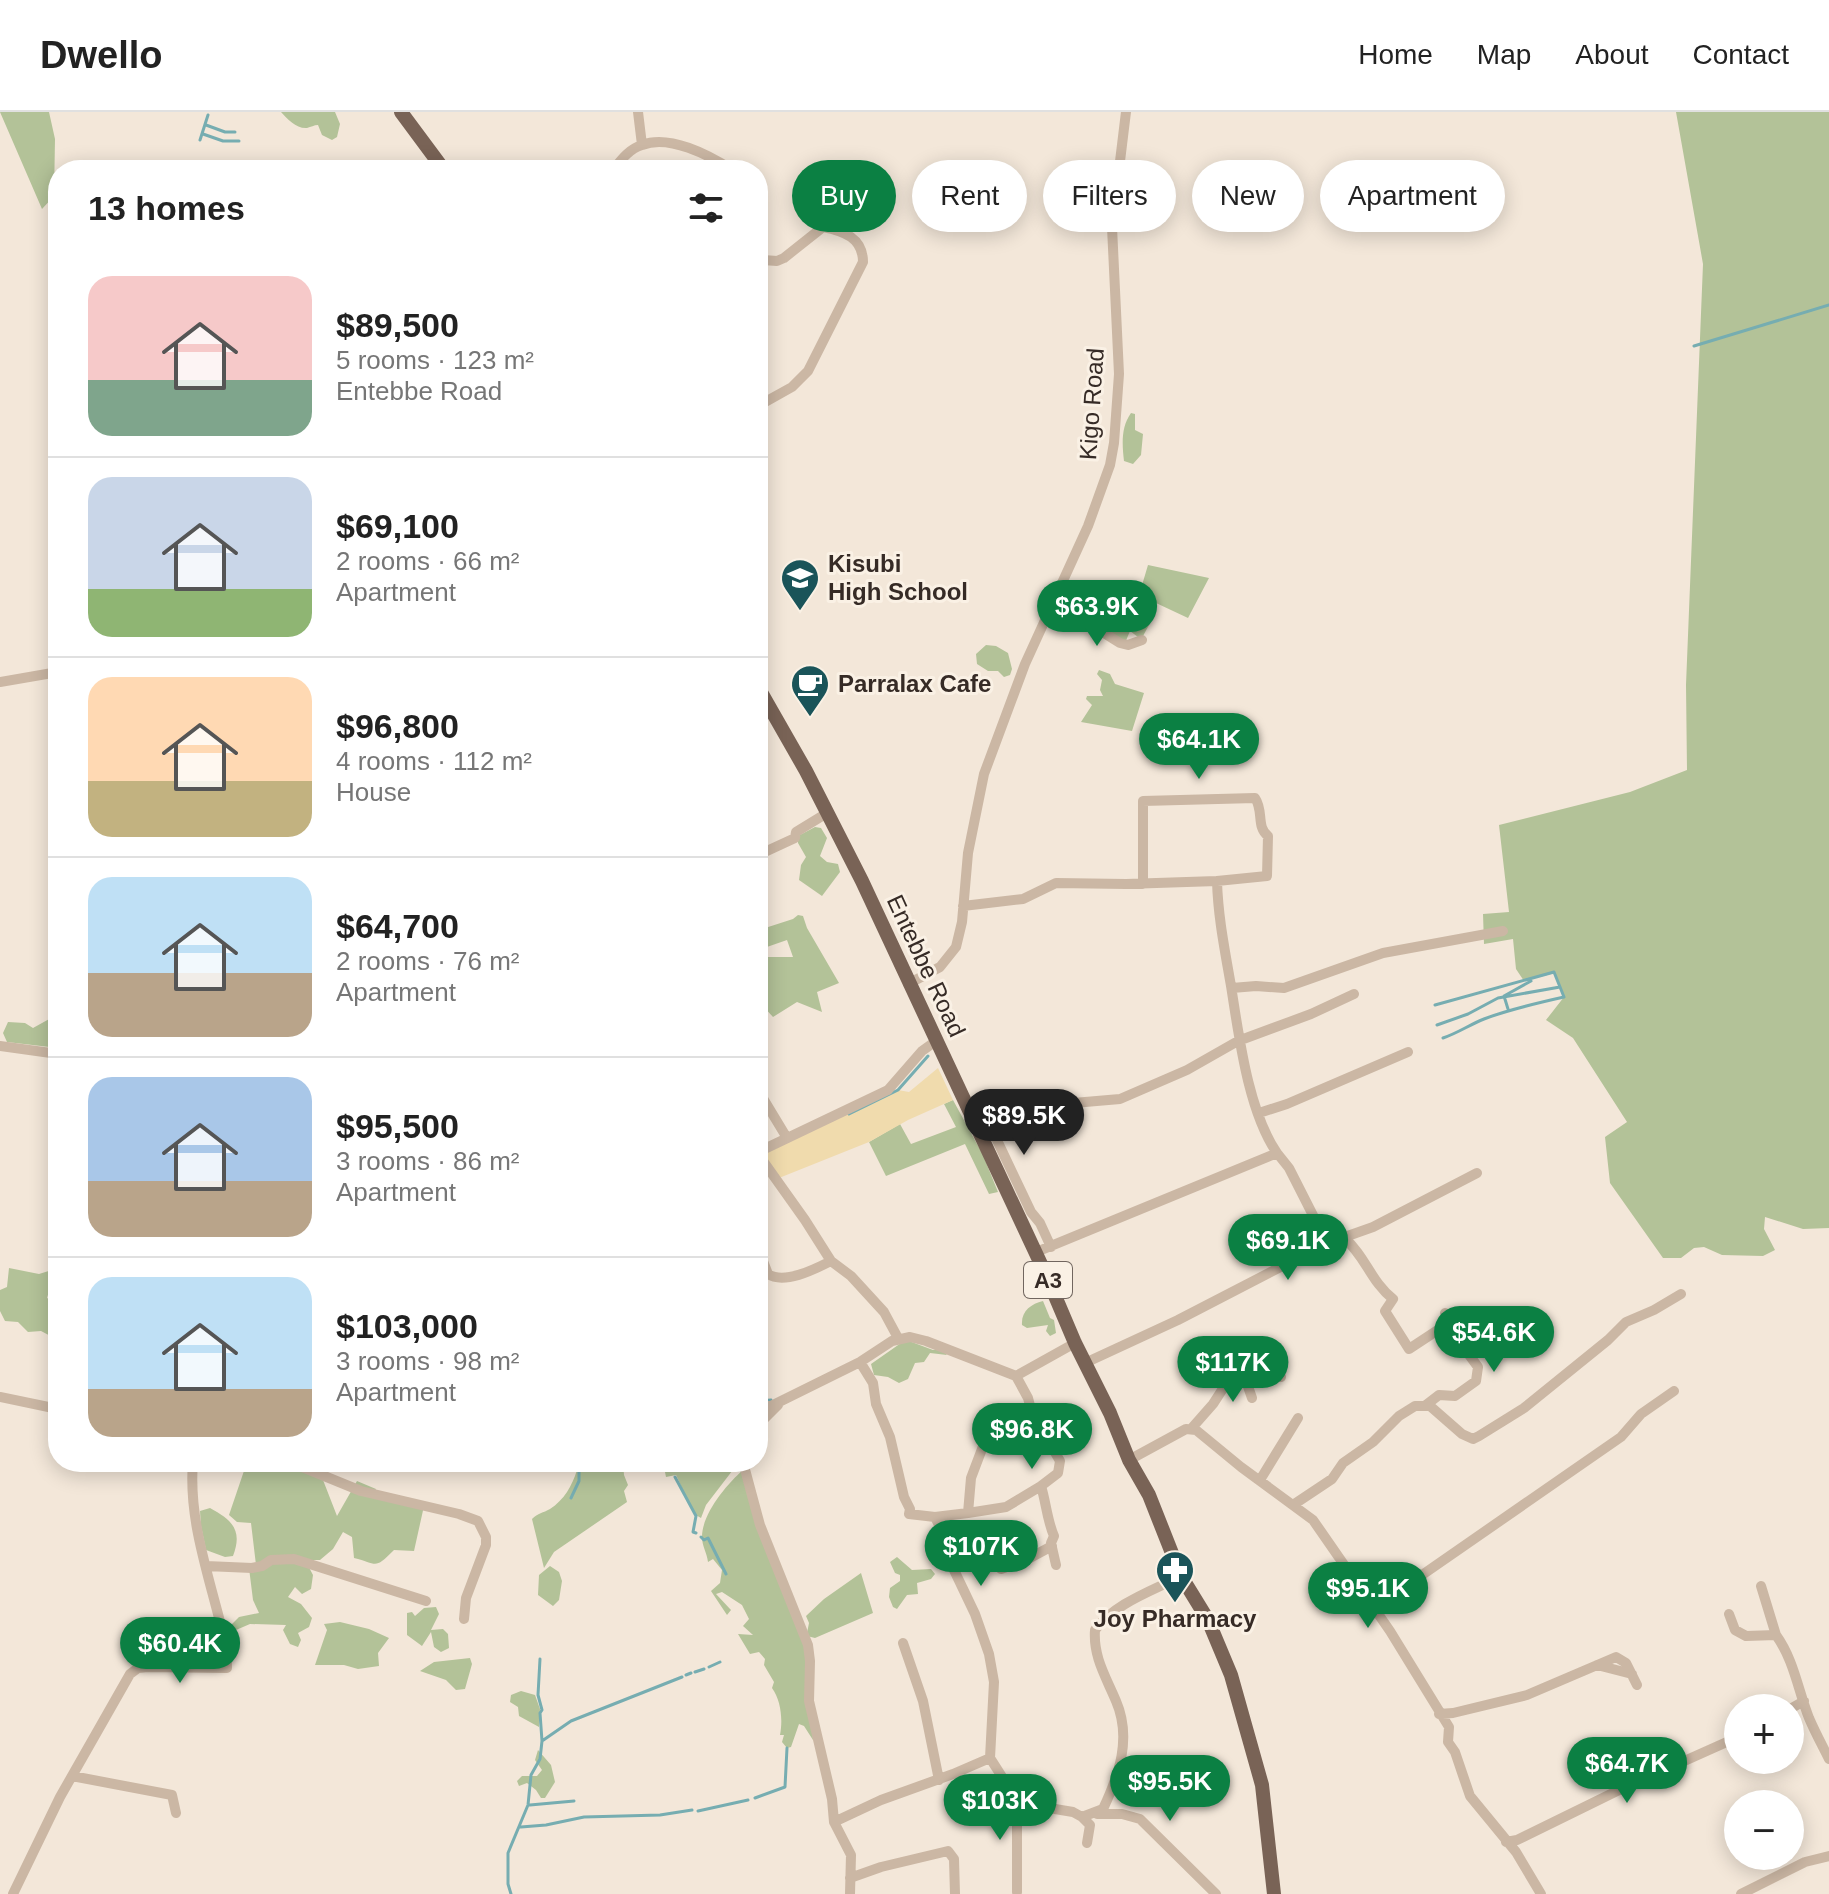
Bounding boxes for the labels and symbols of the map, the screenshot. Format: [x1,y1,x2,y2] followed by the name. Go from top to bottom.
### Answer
[1074,347,1109,461] street label: Kigo Road
[828,550,968,605] place label: Kisubi High School
[779,557,821,612] school or university icon: Kisubi High School
[1032,580,1162,648] pin: $63.9K
[789,663,831,718] cafe icon: Parralax Cafe
[838,670,991,697] place label: Parralax Cafe
[1134,713,1264,781] pin: $64.1K
[882,891,971,1041] street label: Entebbe Road
[959,1089,1089,1157] pin: $89.5K
[1223,1214,1353,1282] pin: $69.1K
[1024,1262,1072,1298] road number: A3
[1429,1306,1559,1374] pin: $54.6K
[1177,1336,1289,1404] pin: $117K
[967,1403,1097,1471] pin: $96.8K
[925,1520,1037,1588] pin: $107K
[1154,1549,1196,1604] pharmacy icon: Joy Pharmacy
[1303,1562,1433,1630] pin: $95.1K
[1094,1605,1257,1632] place label: Joy Pharmacy
[115,1617,245,1685] pin: $60.4K
[1562,1737,1692,1805] pin: $64.7K
[1105,1755,1235,1823] pin: $95.5K
[944,1774,1056,1842] pin: $103K

